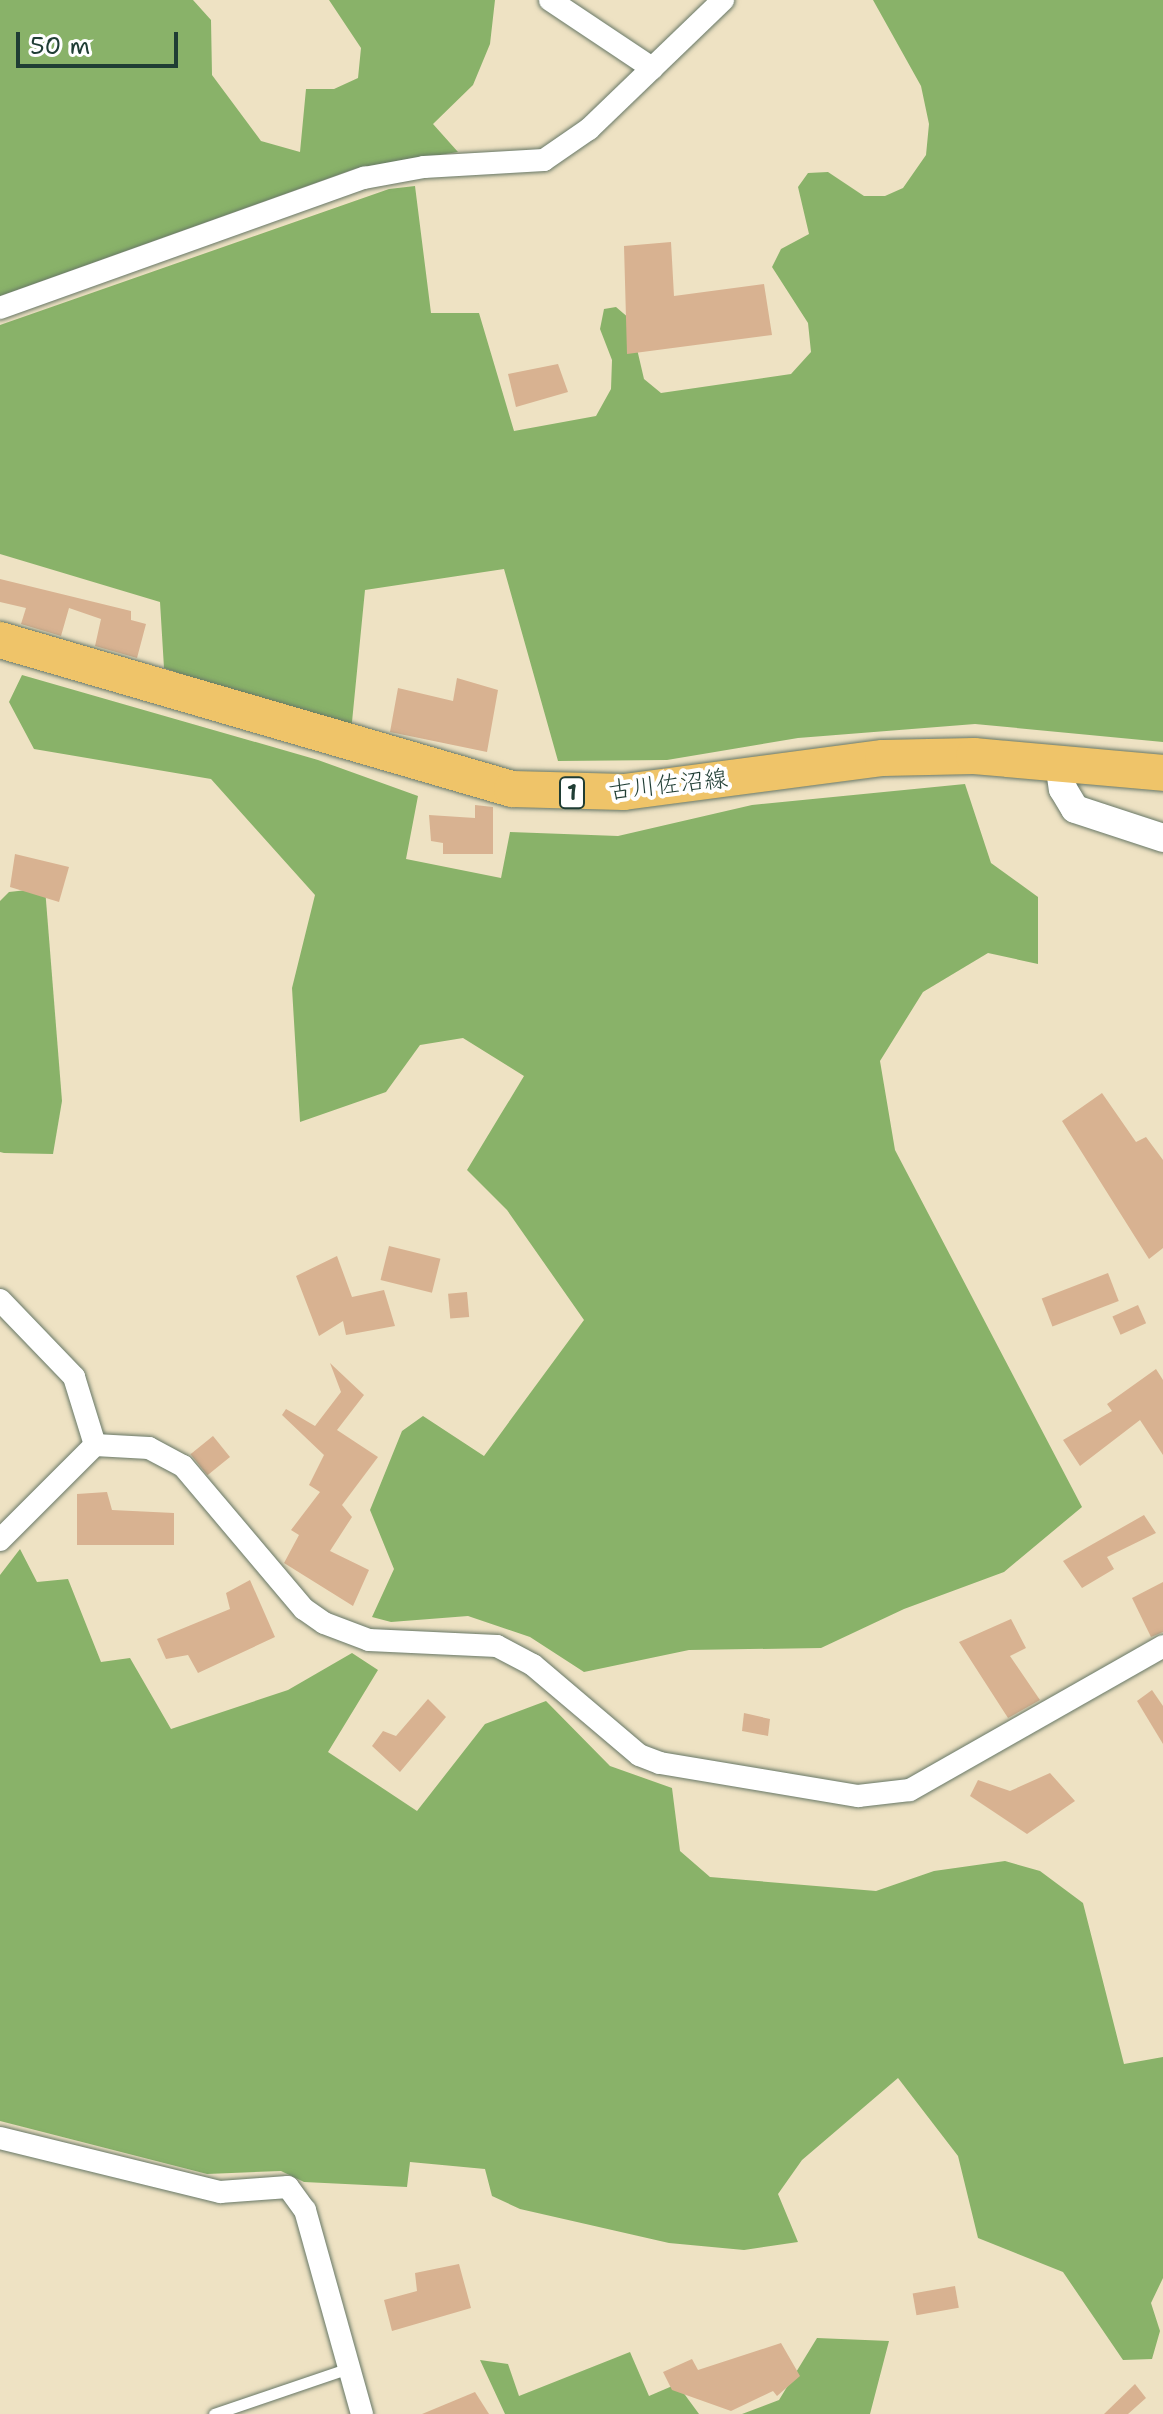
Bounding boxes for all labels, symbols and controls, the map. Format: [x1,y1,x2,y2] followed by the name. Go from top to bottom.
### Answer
[20,16,182,66] scale bar
[30,30,90,62] text: 50 m
[607,764,729,806] street label: 古川佐沼線
[558,775,586,811] road number: 1

